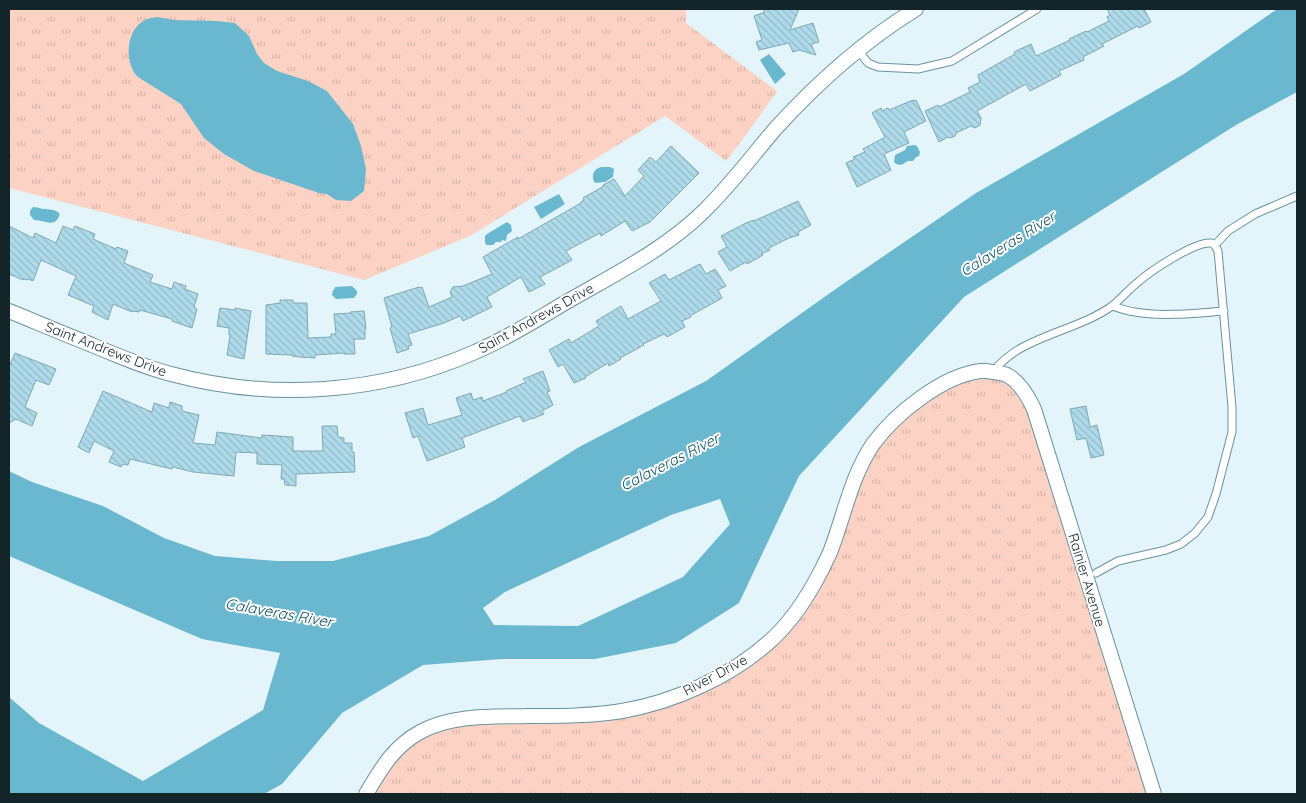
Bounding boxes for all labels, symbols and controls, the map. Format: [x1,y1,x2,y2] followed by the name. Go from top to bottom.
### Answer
[957,206,1061,280] water label: Calaveras River
[475,279,597,357] street label: Saint Andrews Drive
[42,317,170,381] street label: Saint Andrews Drive
[617,427,725,495] water label: Calaveras River
[1064,531,1110,629] street label: Rainier Avenue
[224,594,336,632] water label: Calaveras River
[680,650,750,700] street label: River Drive

